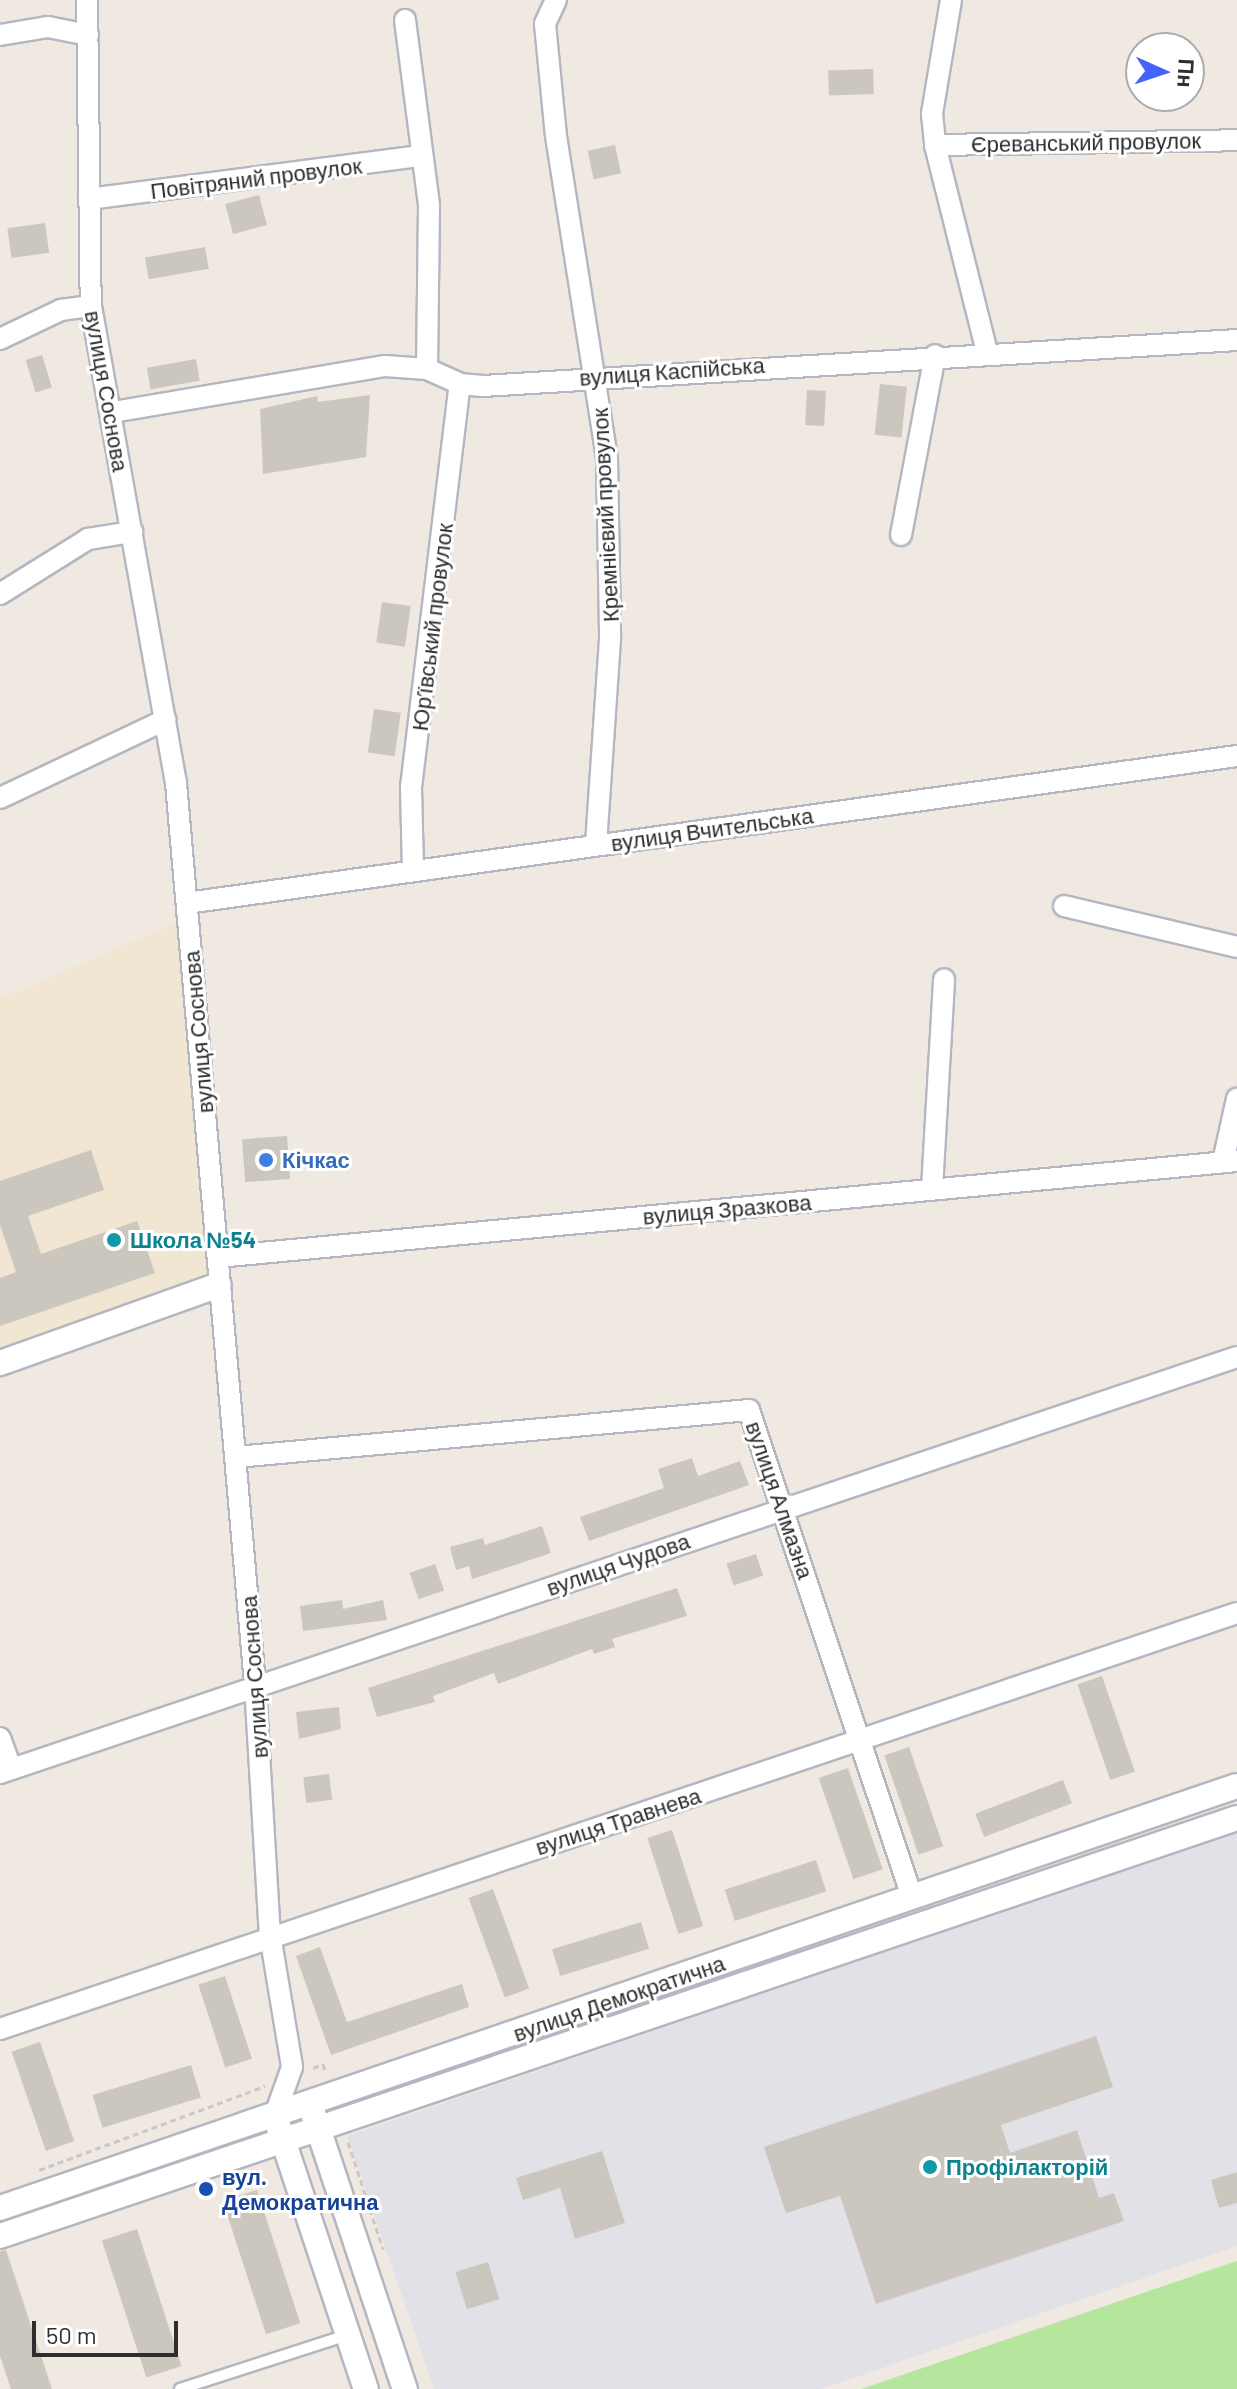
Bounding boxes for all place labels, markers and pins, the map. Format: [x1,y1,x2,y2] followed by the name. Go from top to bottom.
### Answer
[282,1147,350,1173] place label: Кічкас
[257,1151,275,1169] marker: Кічкас
[130,1227,256,1253] place label: Школа №54
[105,1231,123,1249] marker: Школа №54
[946,2154,1108,2180] place label: Профілакторій
[921,2158,939,2176] marker: Профілакторій
[222,2163,379,2214] place label: вул. Демократична
[197,2180,215,2198] marker: вул. Демократична

